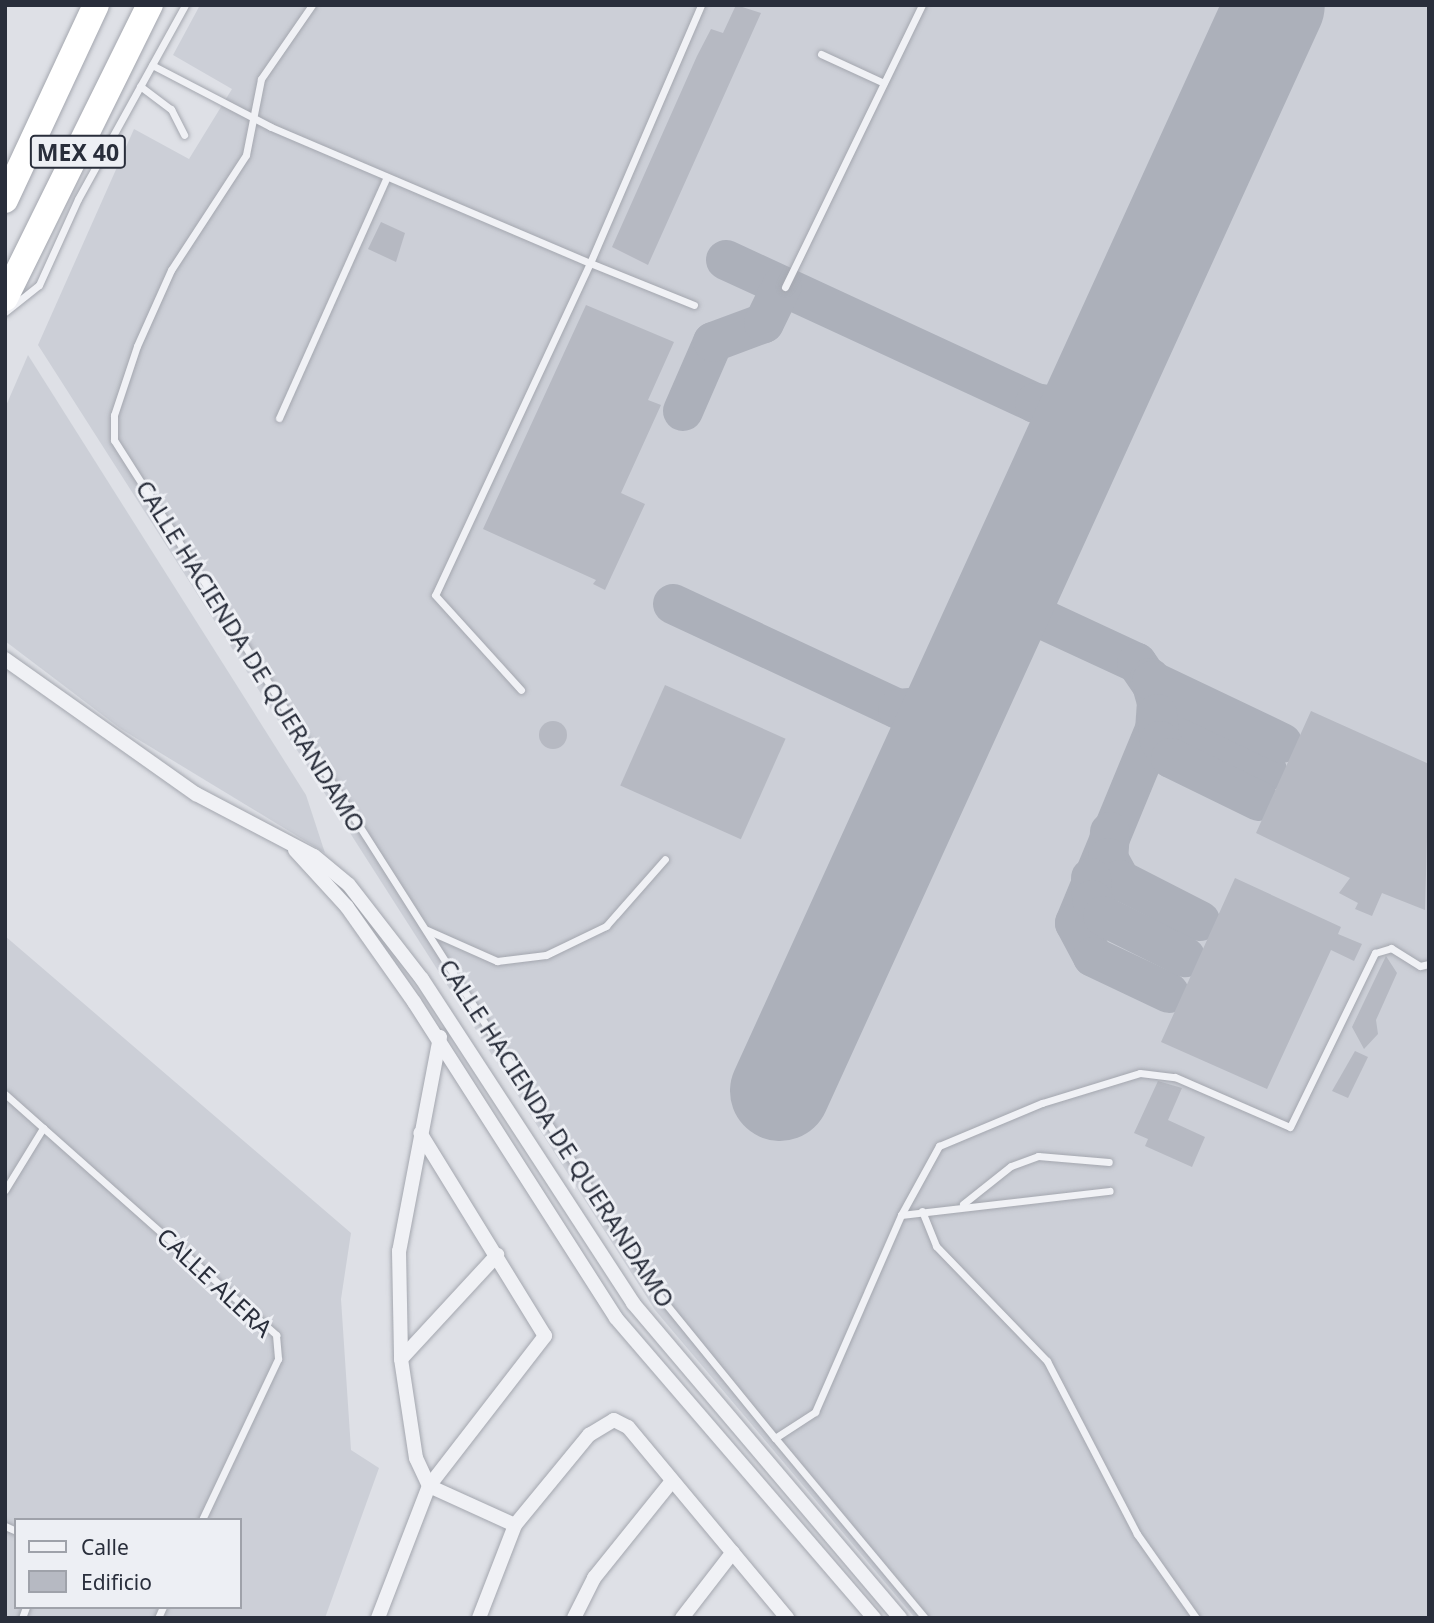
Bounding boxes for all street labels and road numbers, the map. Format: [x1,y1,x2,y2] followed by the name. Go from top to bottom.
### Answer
[29,132,127,172] road number: MEX 40
[130,475,372,837] street label: CALLE HACIENDA DE QUERANDAMO
[433,953,681,1313] street label: CALLE HACIENDA DE QUERANDAMO
[152,1221,278,1343] street label: CALLE ALERA

